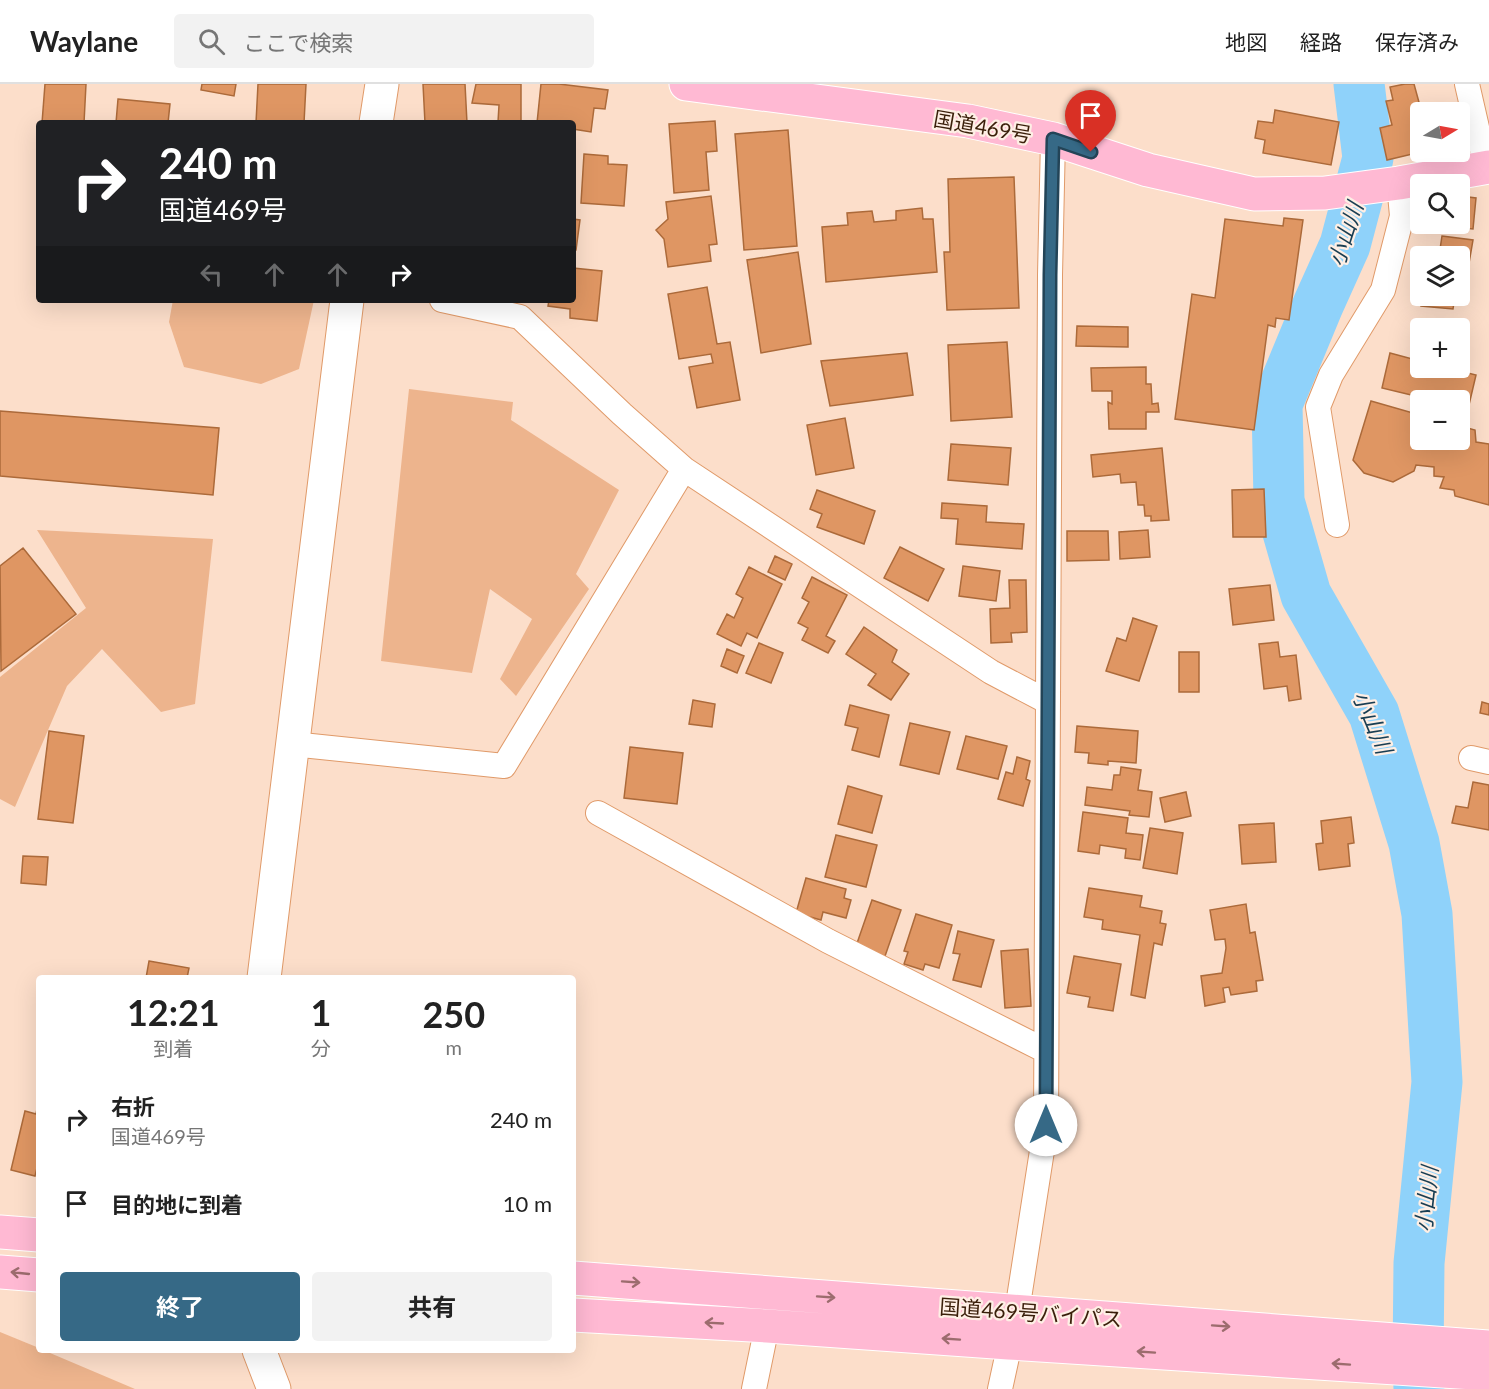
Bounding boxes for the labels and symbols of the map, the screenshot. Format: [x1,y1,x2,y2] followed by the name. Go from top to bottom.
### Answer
[1065,90,1116,152] pin
[1410,102,1470,162] north arrow
[932,105,1034,147] street label: 国道469号
[1322,197,1369,270] water label: 小山川
[1348,686,1399,759] water label: 小山川
[1014,1093,1078,1157] position arrow
[1409,1163,1443,1233] water label: 小山川
[10,1267,30,1278] one-way arrow
[621,1277,641,1288] one-way arrow
[815,1292,835,1303] one-way arrow
[939,1293,1123,1331] street label: 国道469号バイパス
[705,1318,725,1329] one-way arrow
[1211,1321,1231,1332] one-way arrow
[941,1333,961,1344] one-way arrow
[1137,1346,1157,1357] one-way arrow
[1331,1358,1351,1369] one-way arrow

